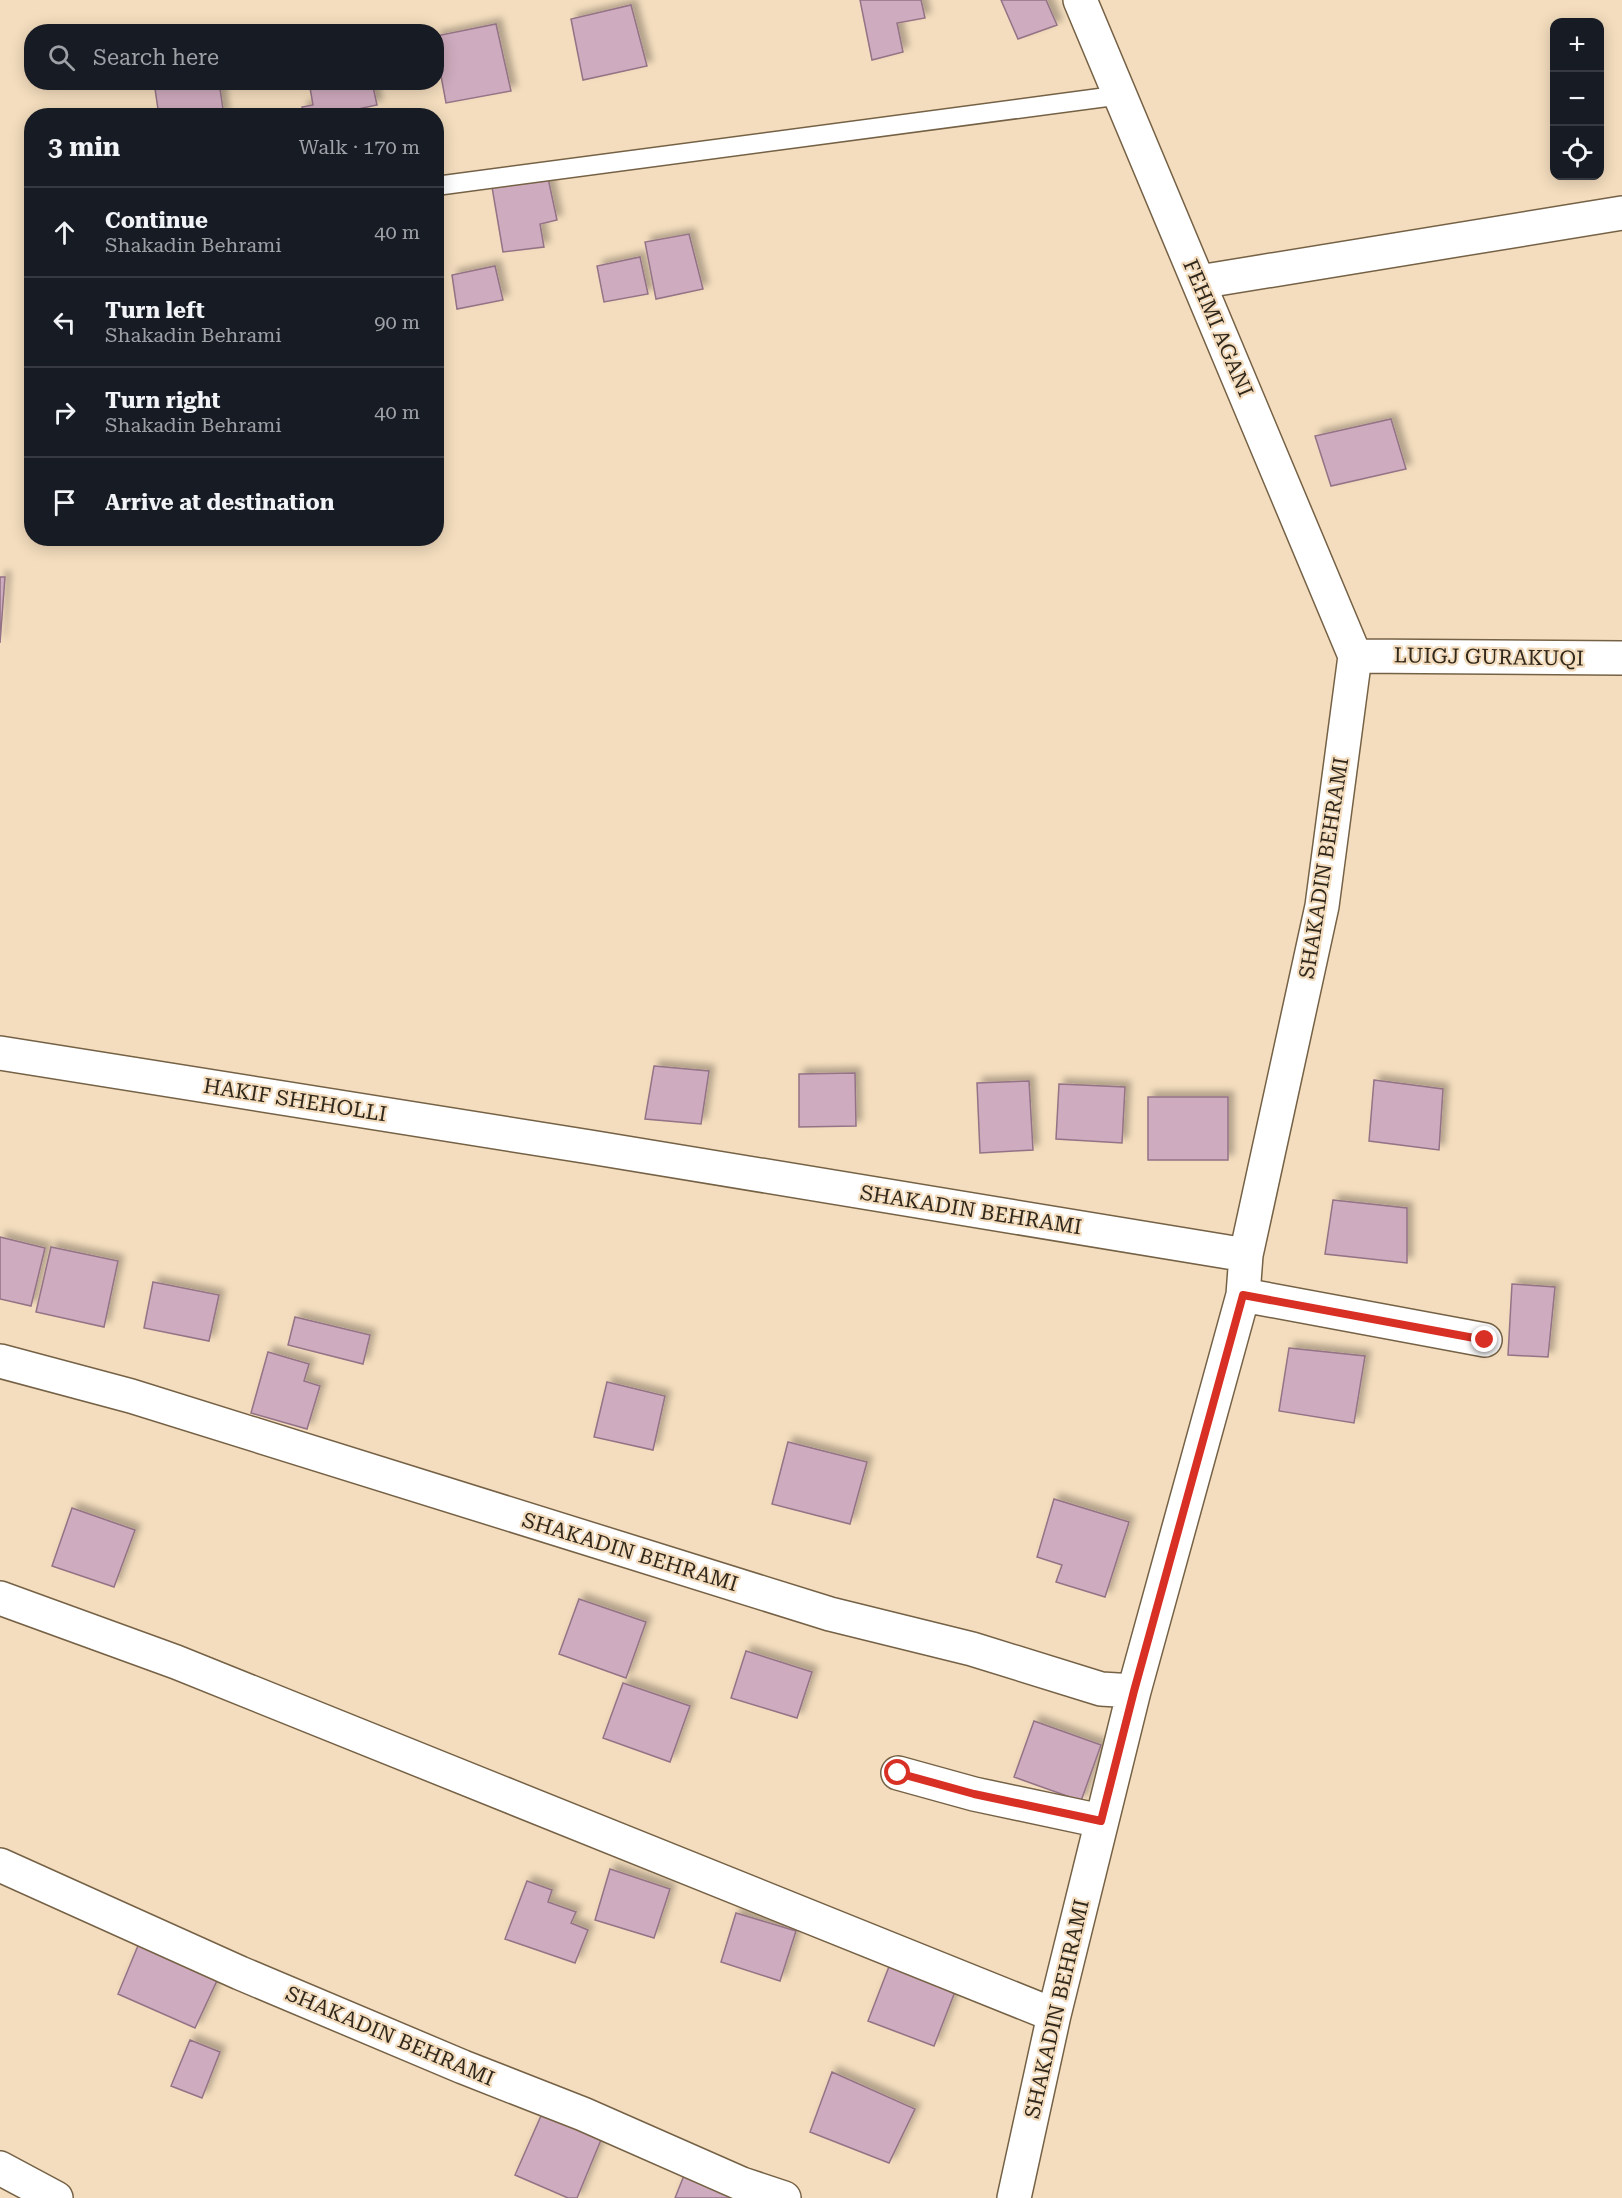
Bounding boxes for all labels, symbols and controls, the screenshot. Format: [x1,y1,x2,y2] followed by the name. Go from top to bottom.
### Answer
[1550,18,1604,180] map controls
[1550,18,1604,72] button: +
[24,24,444,90] search box
[45,41,78,74] icon: search
[93,45,219,70] text: Search here
[1550,72,1604,126] button: −
[1550,126,1604,180] button: locate
[48,132,120,162] text: 3 min
[299,135,420,159] text: Walk · 170 m
[105,208,208,233] text: Continue
[48,216,81,249] icon: ahead
[374,220,420,244] text: 40 m
[105,233,282,257] text: Shakadin Behrami
[1178,256,1258,400] street label: FEHMI AGANI
[105,298,205,323] text: Turn left
[48,306,81,339] icon: left
[374,310,420,334] text: 90 m
[105,323,282,347] text: Shakadin Behrami
[105,388,220,413] text: Turn right
[48,396,81,429] icon: right
[374,400,420,424] text: 40 m
[105,413,282,437] text: Shakadin Behrami
[48,486,81,519] icon: arrive
[105,490,334,515] text: Arrive at destination
[1394,643,1584,671] street label: LUIGJ GURAKUQI
[1295,755,1353,981] street label: SHAKADIN BEHRAMI
[202,1074,388,1126] street label: HAKIF SHEHOLLI
[858,1181,1084,1239] street label: SHAKADIN BEHRAMI
[1471,1326,1497,1352] route end
[519,1508,741,1596] street label: SHAKADIN BEHRAMI
[884,1759,910,1785] route start
[1020,1897,1094,2121] street label: SHAKADIN BEHRAMI
[282,1981,498,2091] street label: SHAKADIN BEHRAMI

